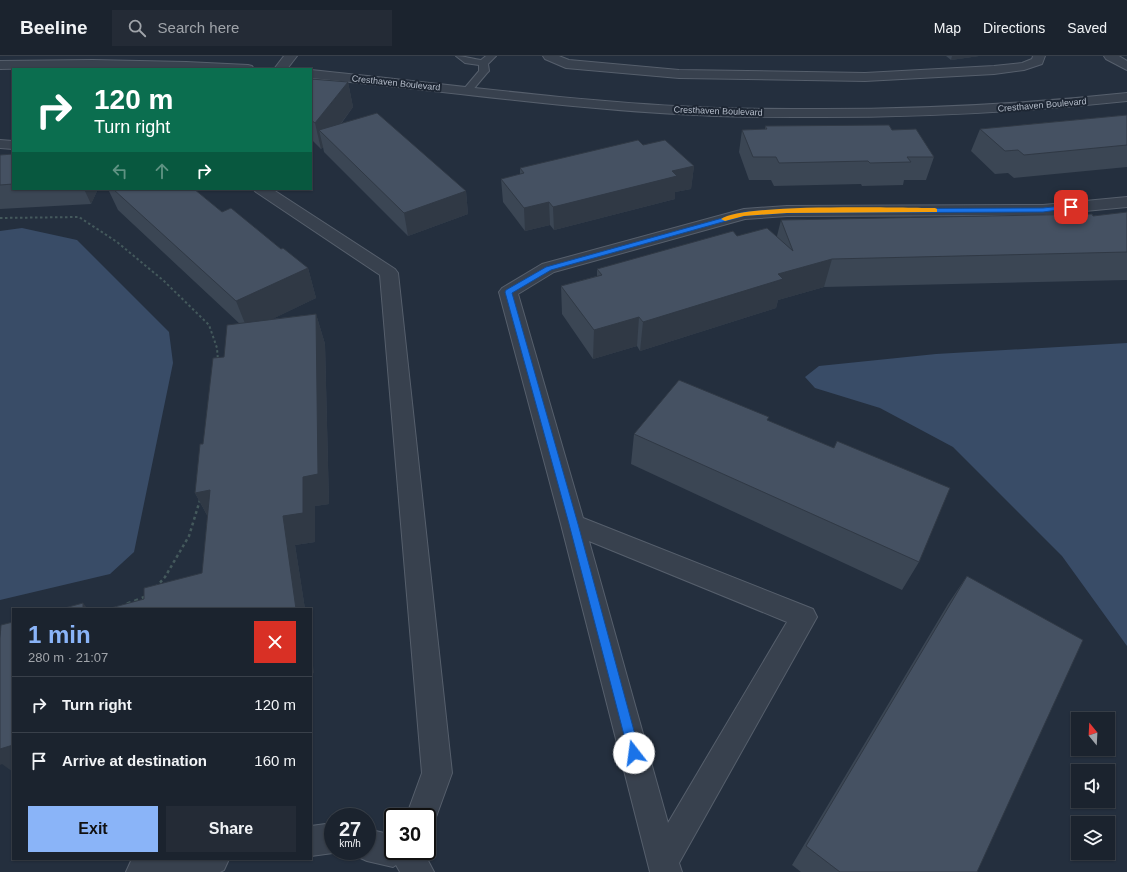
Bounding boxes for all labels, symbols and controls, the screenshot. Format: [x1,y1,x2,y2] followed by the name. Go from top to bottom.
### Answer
[112,10,392,46] search box
[20,17,88,38] text: Beeline
[126,17,148,39] icon: search
[158,19,239,36] text: Search here
[934,20,961,36] text: Map
[983,20,1045,36] text: Directions
[1067,20,1107,36] text: Saved
[351,73,441,93] street label: Cresthaven Boulevard
[28,84,80,136] icon: right
[94,84,173,115] text: 120 m
[997,96,1087,114] street label: Cresthaven Boulevard
[673,104,763,118] street label: Cresthaven Boulevard
[94,117,170,137] text: Turn right
[109,160,131,182] icon: left
[151,160,173,182] icon: ahead
[193,160,215,182] icon: right
[1054,190,1088,224] pin
[1060,196,1082,218] icon: arrive
[28,621,91,648] text: 1 min
[254,621,296,663] button: close
[28,650,108,665] text: 280 m · 21:07
[28,694,50,716] icon: right
[62,696,132,713] text: Turn right
[254,696,296,713] text: 120 m
[1071,712,1115,756] north arrow
[1071,712,1115,860] map controls
[613,732,655,774] position arrow
[28,750,50,772] icon: arrive
[62,752,207,769] text: Arrive at destination
[254,752,296,769] text: 160 m
[1071,764,1115,808] button: sound
[28,806,158,852] button: Exit
[166,806,296,852] button: Share
[384,808,436,860] speed limit sign: 30
[1071,816,1115,860] button: layers
[339,818,361,840] text: 27
[339,838,361,849] text: km/h

